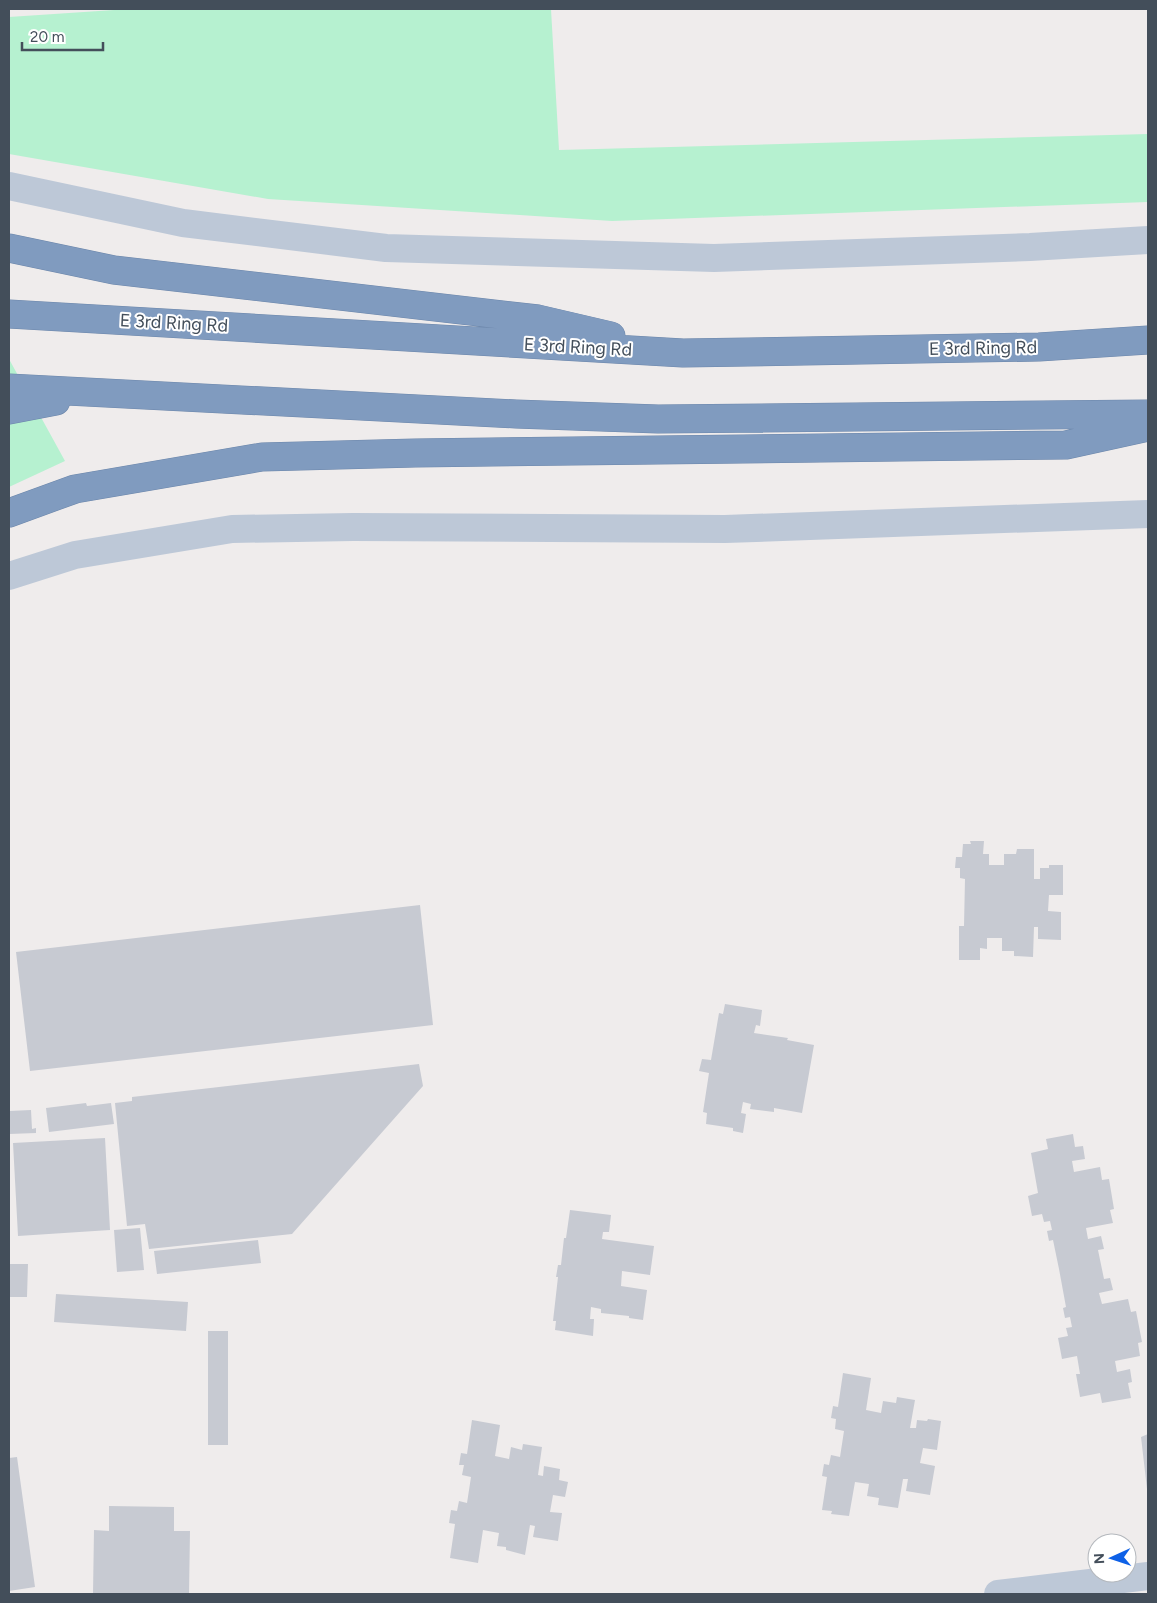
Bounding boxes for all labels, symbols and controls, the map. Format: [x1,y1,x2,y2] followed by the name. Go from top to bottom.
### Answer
[22,20,104,52] scale bar
[30,28,64,46] text: 20 m
[119,309,229,337] street label: E 3rd Ring Rd
[523,333,633,361] street label: E 3rd Ring Rd
[929,336,1037,360] street label: E 3rd Ring Rd
[1087,1533,1137,1583] north arrow
[1091,1553,1108,1565] text: N

